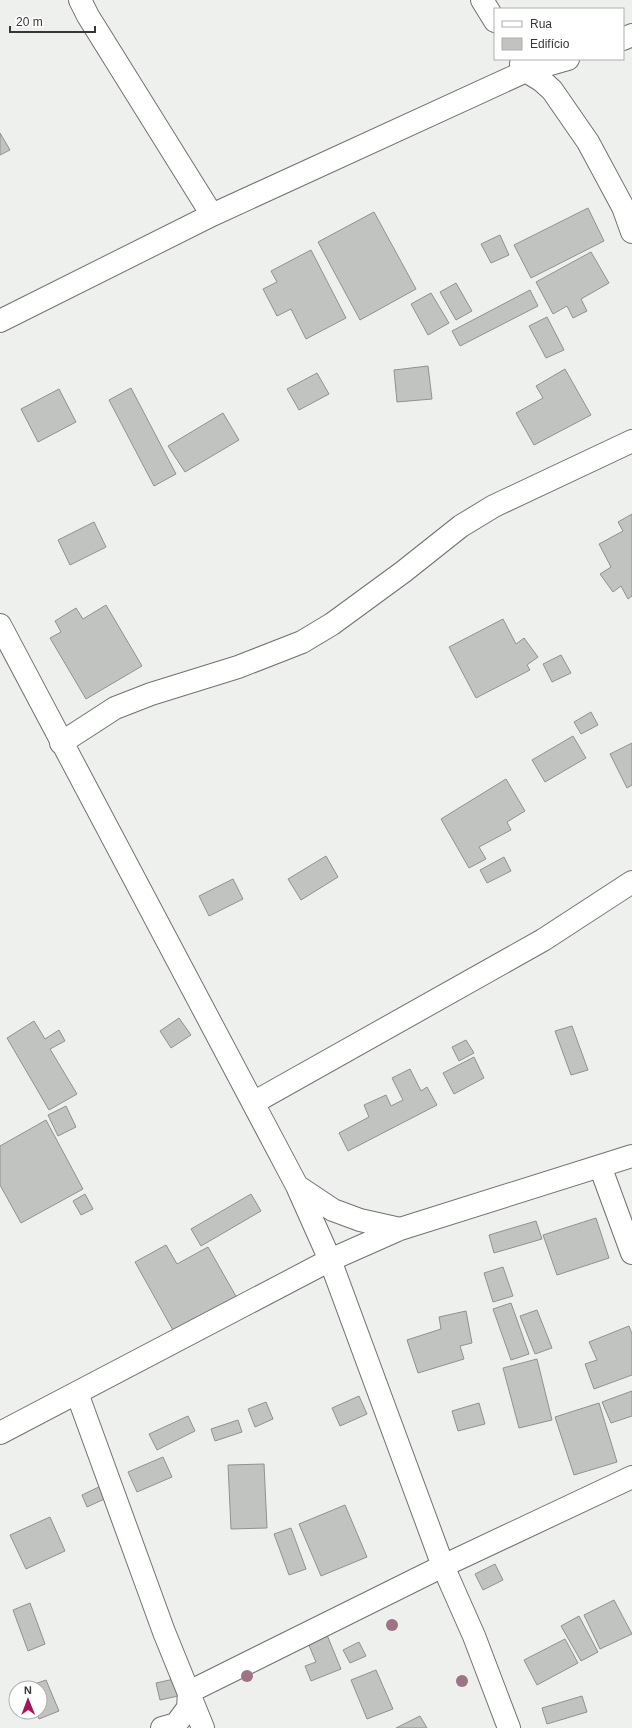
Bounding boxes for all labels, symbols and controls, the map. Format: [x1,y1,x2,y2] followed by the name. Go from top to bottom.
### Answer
[10,8,95,34] scale bar
[494,8,624,60] legend
[16,15,43,29] text: 20 m
[530,17,552,31] text: Rua
[530,37,570,51] text: Edifício
[8,1680,48,1720] north arrow
[24,1684,32,1696] text: N

